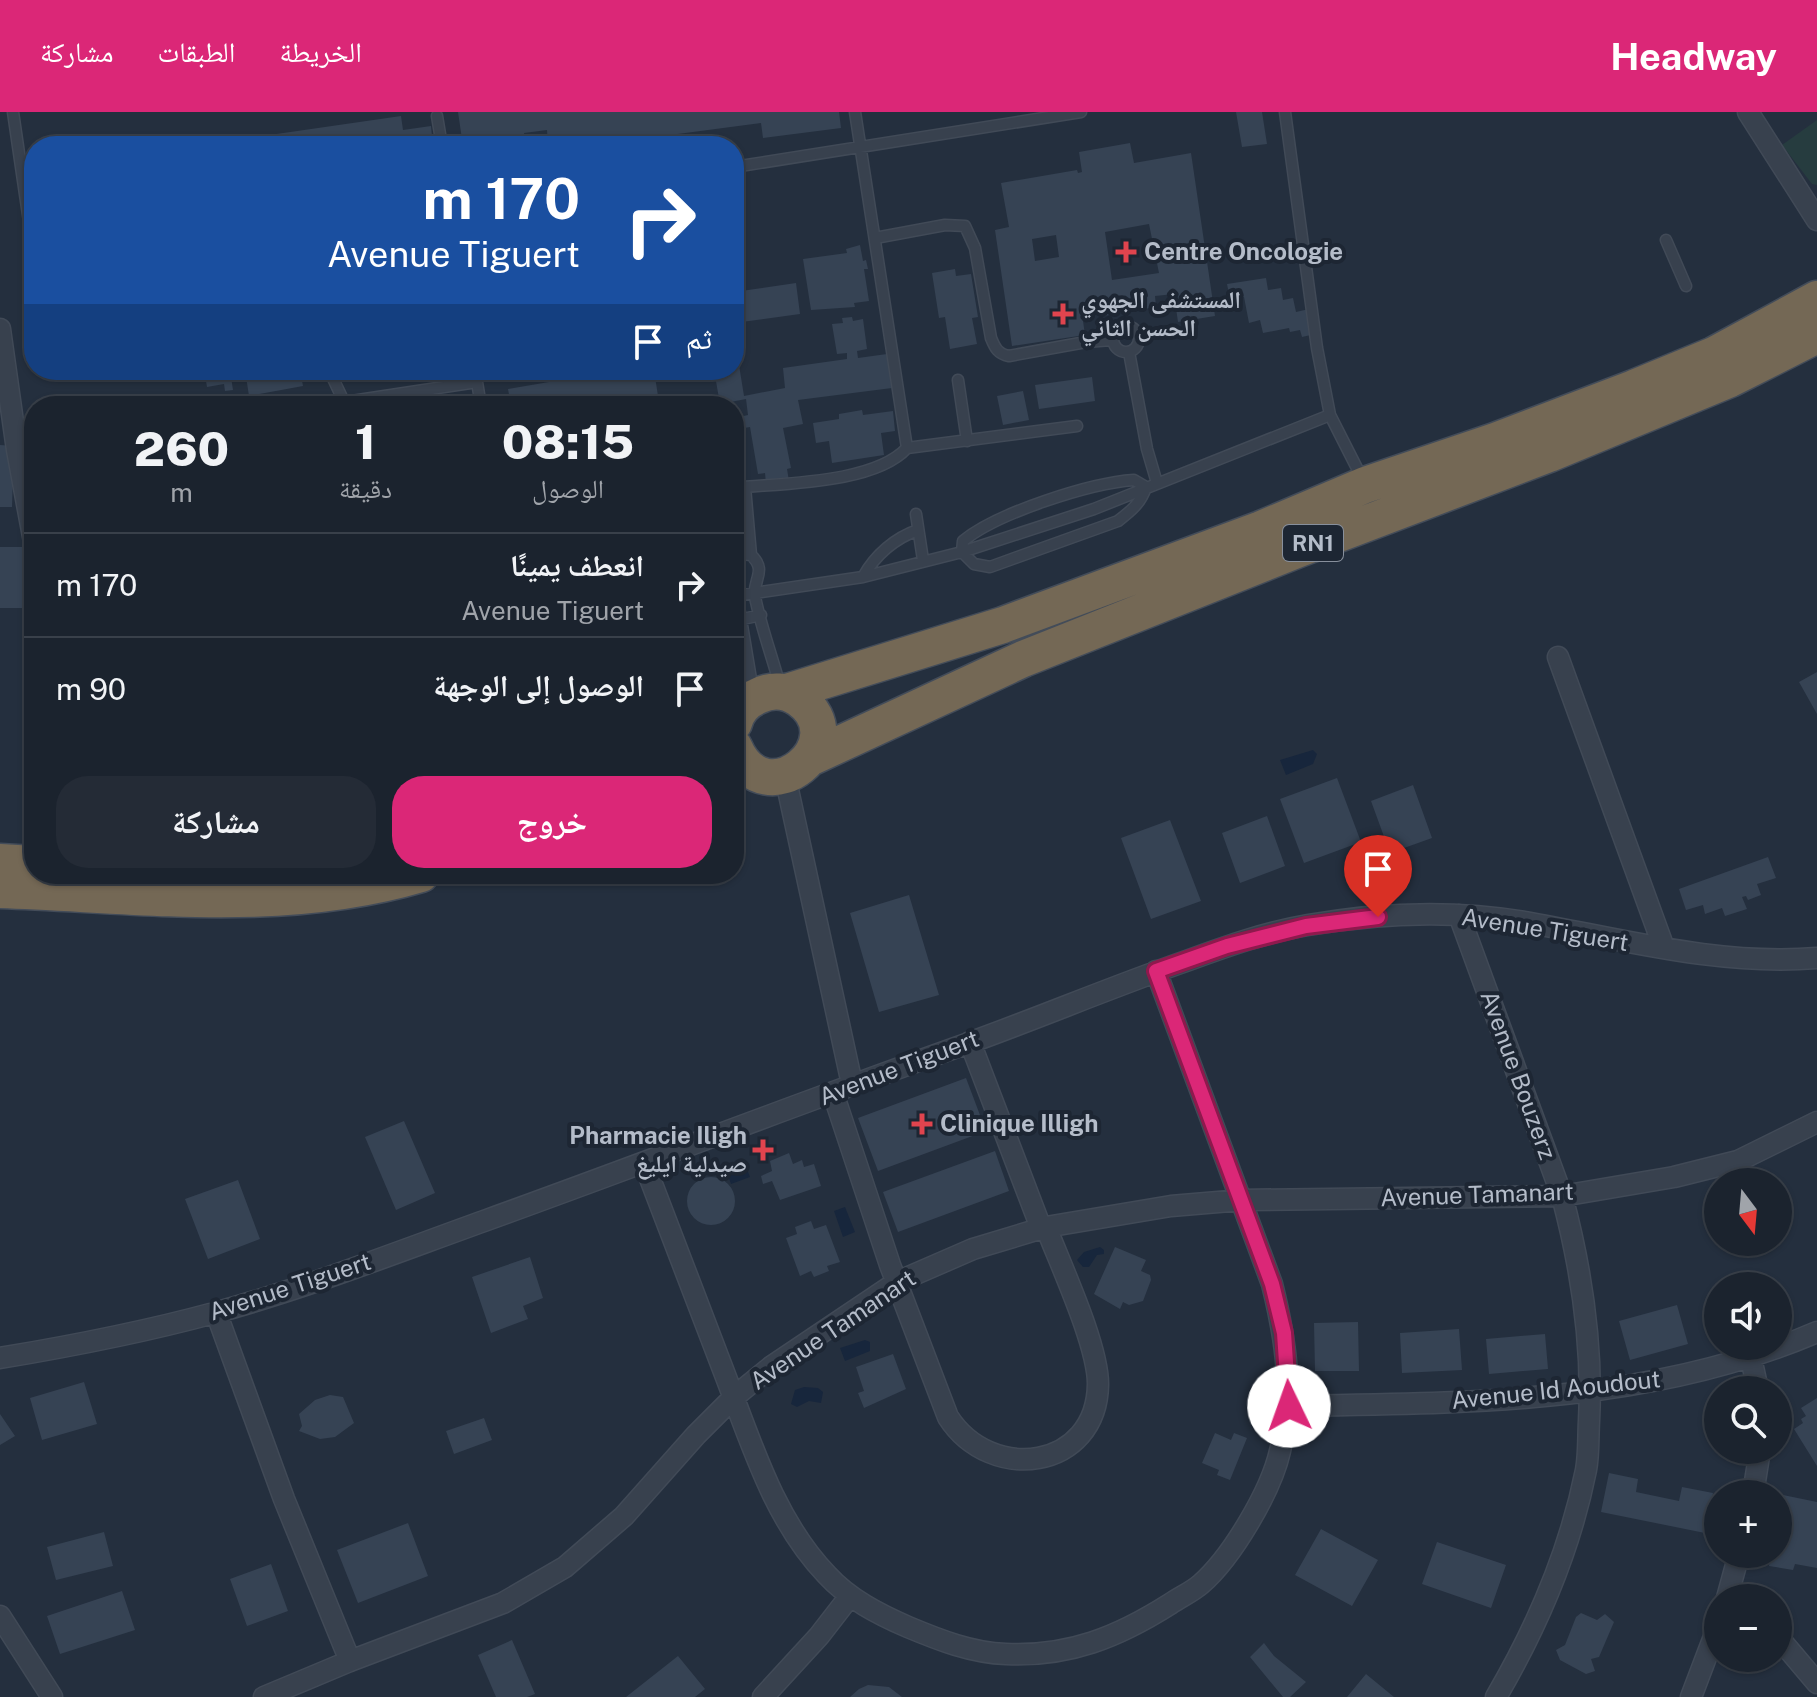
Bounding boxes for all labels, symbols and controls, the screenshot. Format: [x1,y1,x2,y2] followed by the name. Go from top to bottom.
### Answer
[1610,34,1777,79] text: Headway
[40,35,114,68] text: مشاركة
[158,35,235,68] text: الطبقات
[279,35,362,68] text: الخريطة
[423,166,580,232] text: 170 m
[608,168,712,272] icon: right
[327,233,580,275] text: Avenue Tiguert
[1144,237,1343,265] place label: Centre Oncologie
[1115,241,1137,263] marker: Centre Oncologie
[1081,285,1241,347] place label: المستشفى الجهوي الحسن الثاني
[1052,303,1074,325] marker: المستشفى الجهوي الحسن الثاني
[626,320,670,364] icon: arrive
[686,320,712,356] text: ثم
[355,413,376,470] text: 1
[502,413,634,470] text: 08:15
[134,420,229,477] text: 260
[339,473,392,504] text: دقيقة
[532,473,604,504] text: الوصول
[170,477,193,508] text: m
[1283,525,1343,561] road number: RN1
[510,547,644,583] text: انعطف يمينًا
[668,563,712,607] icon: right
[56,567,137,603] text: 170 m
[461,595,644,626] text: Avenue Tiguert
[433,667,644,703] text: الوصول إلى الوجهة
[668,667,712,711] icon: arrive
[56,671,126,707] text: 90 m
[56,776,376,868] button: مشاركة
[392,776,712,868] button: خروج
[1344,835,1412,917] pin
[1356,847,1400,891] icon: arrive
[1460,902,1631,956] street label: Avenue Tiguert
[1475,986,1563,1163] street label: Avenue Bouzerz
[815,1024,982,1110] street label: Avenue Tiguert
[940,1109,1098,1137] place label: Clinique Illigh
[911,1113,933,1135] marker: Clinique Illigh
[569,1121,747,1180] place label: Pharmacie Iligh صيدلية ايليغ
[754,1141,772,1159] marker: Pharmacie Iligh صيدلية ايليغ
[1704,1168,1792,1256] north arrow
[1704,1168,1792,1672] map controls
[1380,1177,1574,1211] street label: Avenue Tamanart
[205,1247,374,1325] street label: Avenue Tiguert
[744,1263,921,1395] street label: Avenue Tamanart
[1704,1272,1792,1360] button: sound
[1247,1364,1331,1448] position arrow
[1450,1364,1662,1414] street label: Avenue Id Aoudout
[1704,1376,1792,1464] button: search
[1704,1480,1792,1568] button: +
[1704,1584,1792,1672] button: −

